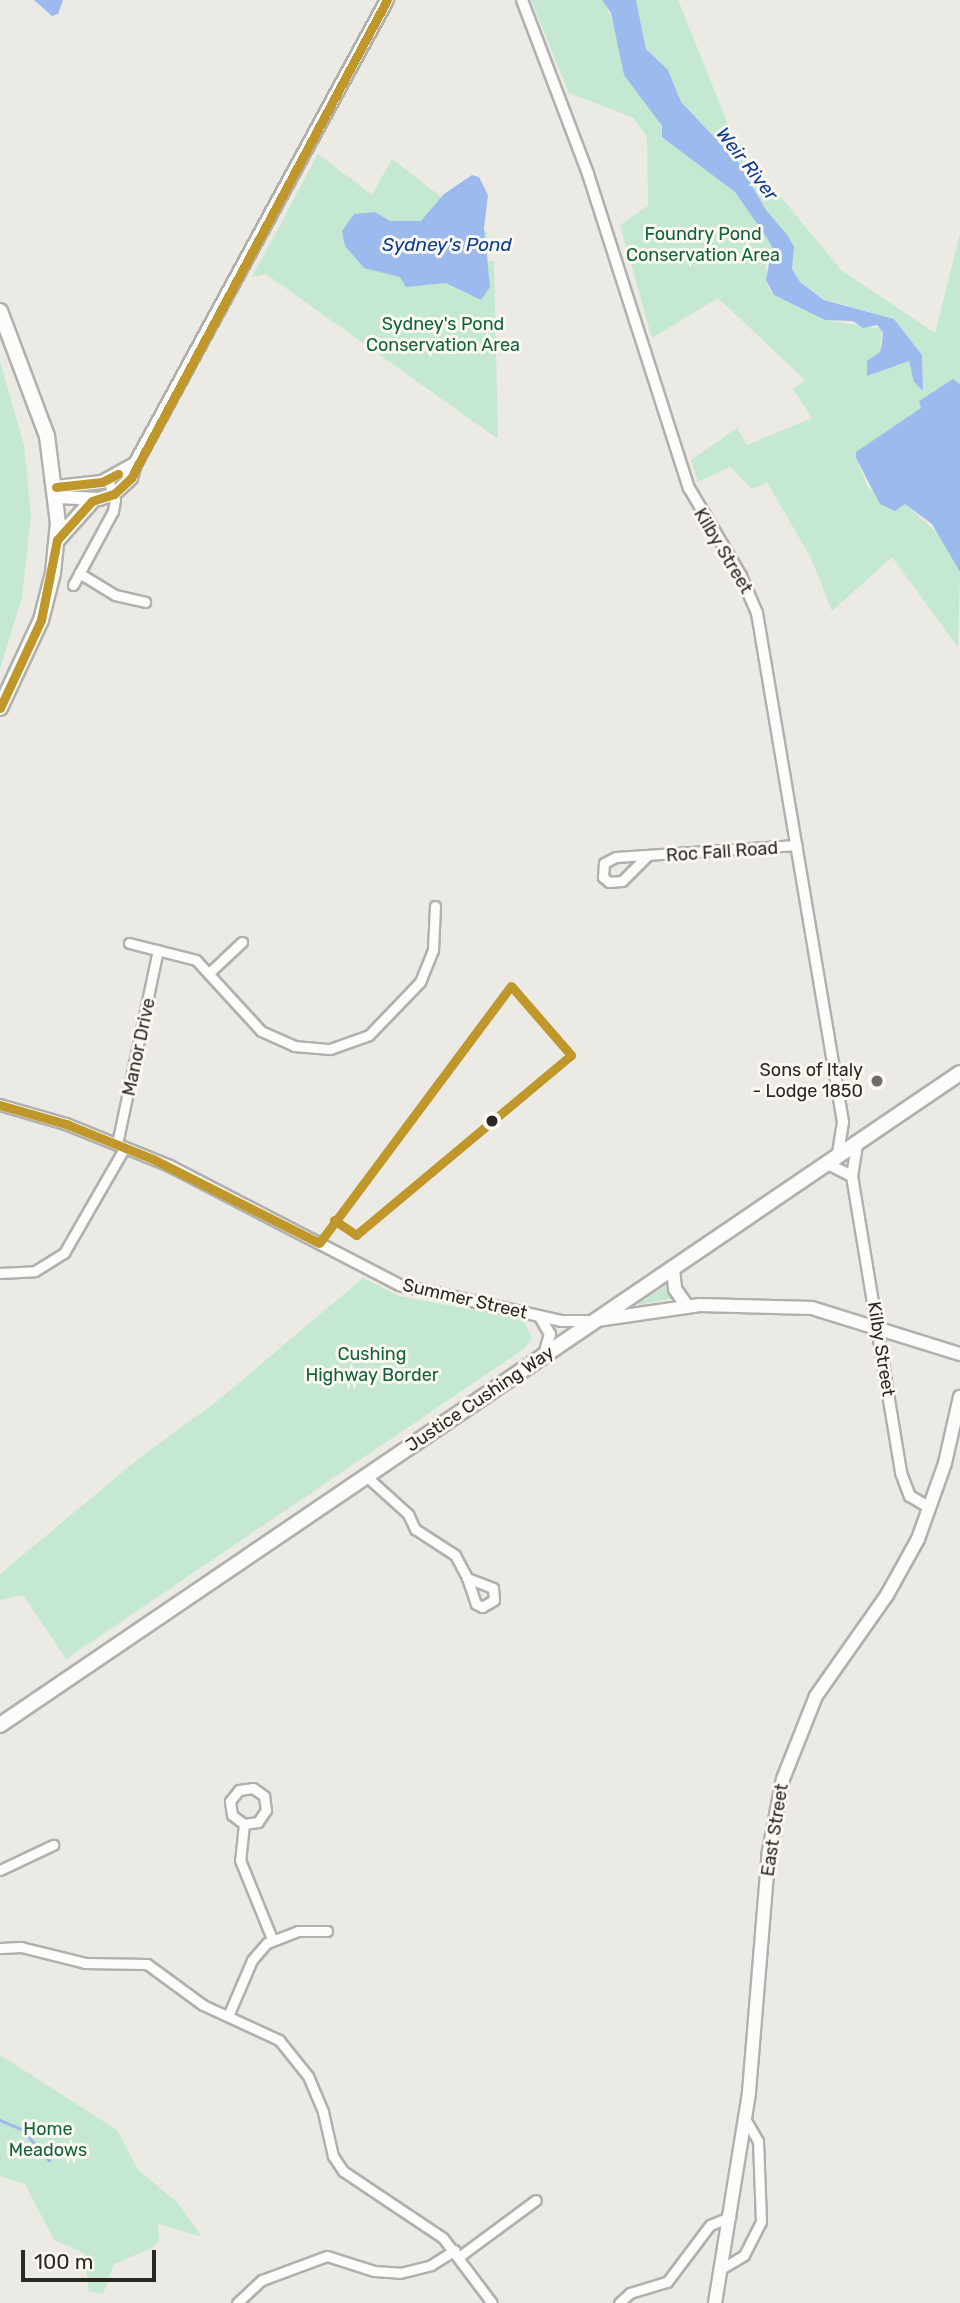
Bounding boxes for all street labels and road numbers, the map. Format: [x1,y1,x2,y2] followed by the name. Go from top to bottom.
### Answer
[689,504,757,598] street label: Kilby Street
[665,837,779,867] street label: Roc Fall Road
[118,996,160,1098] street label: Manor Drive
[401,1274,529,1324] street label: Summer Street
[863,1300,899,1398] street label: Kilby Street
[402,1341,558,1457] street label: Justice Cushing Way
[757,1782,793,1878] street label: East Street

